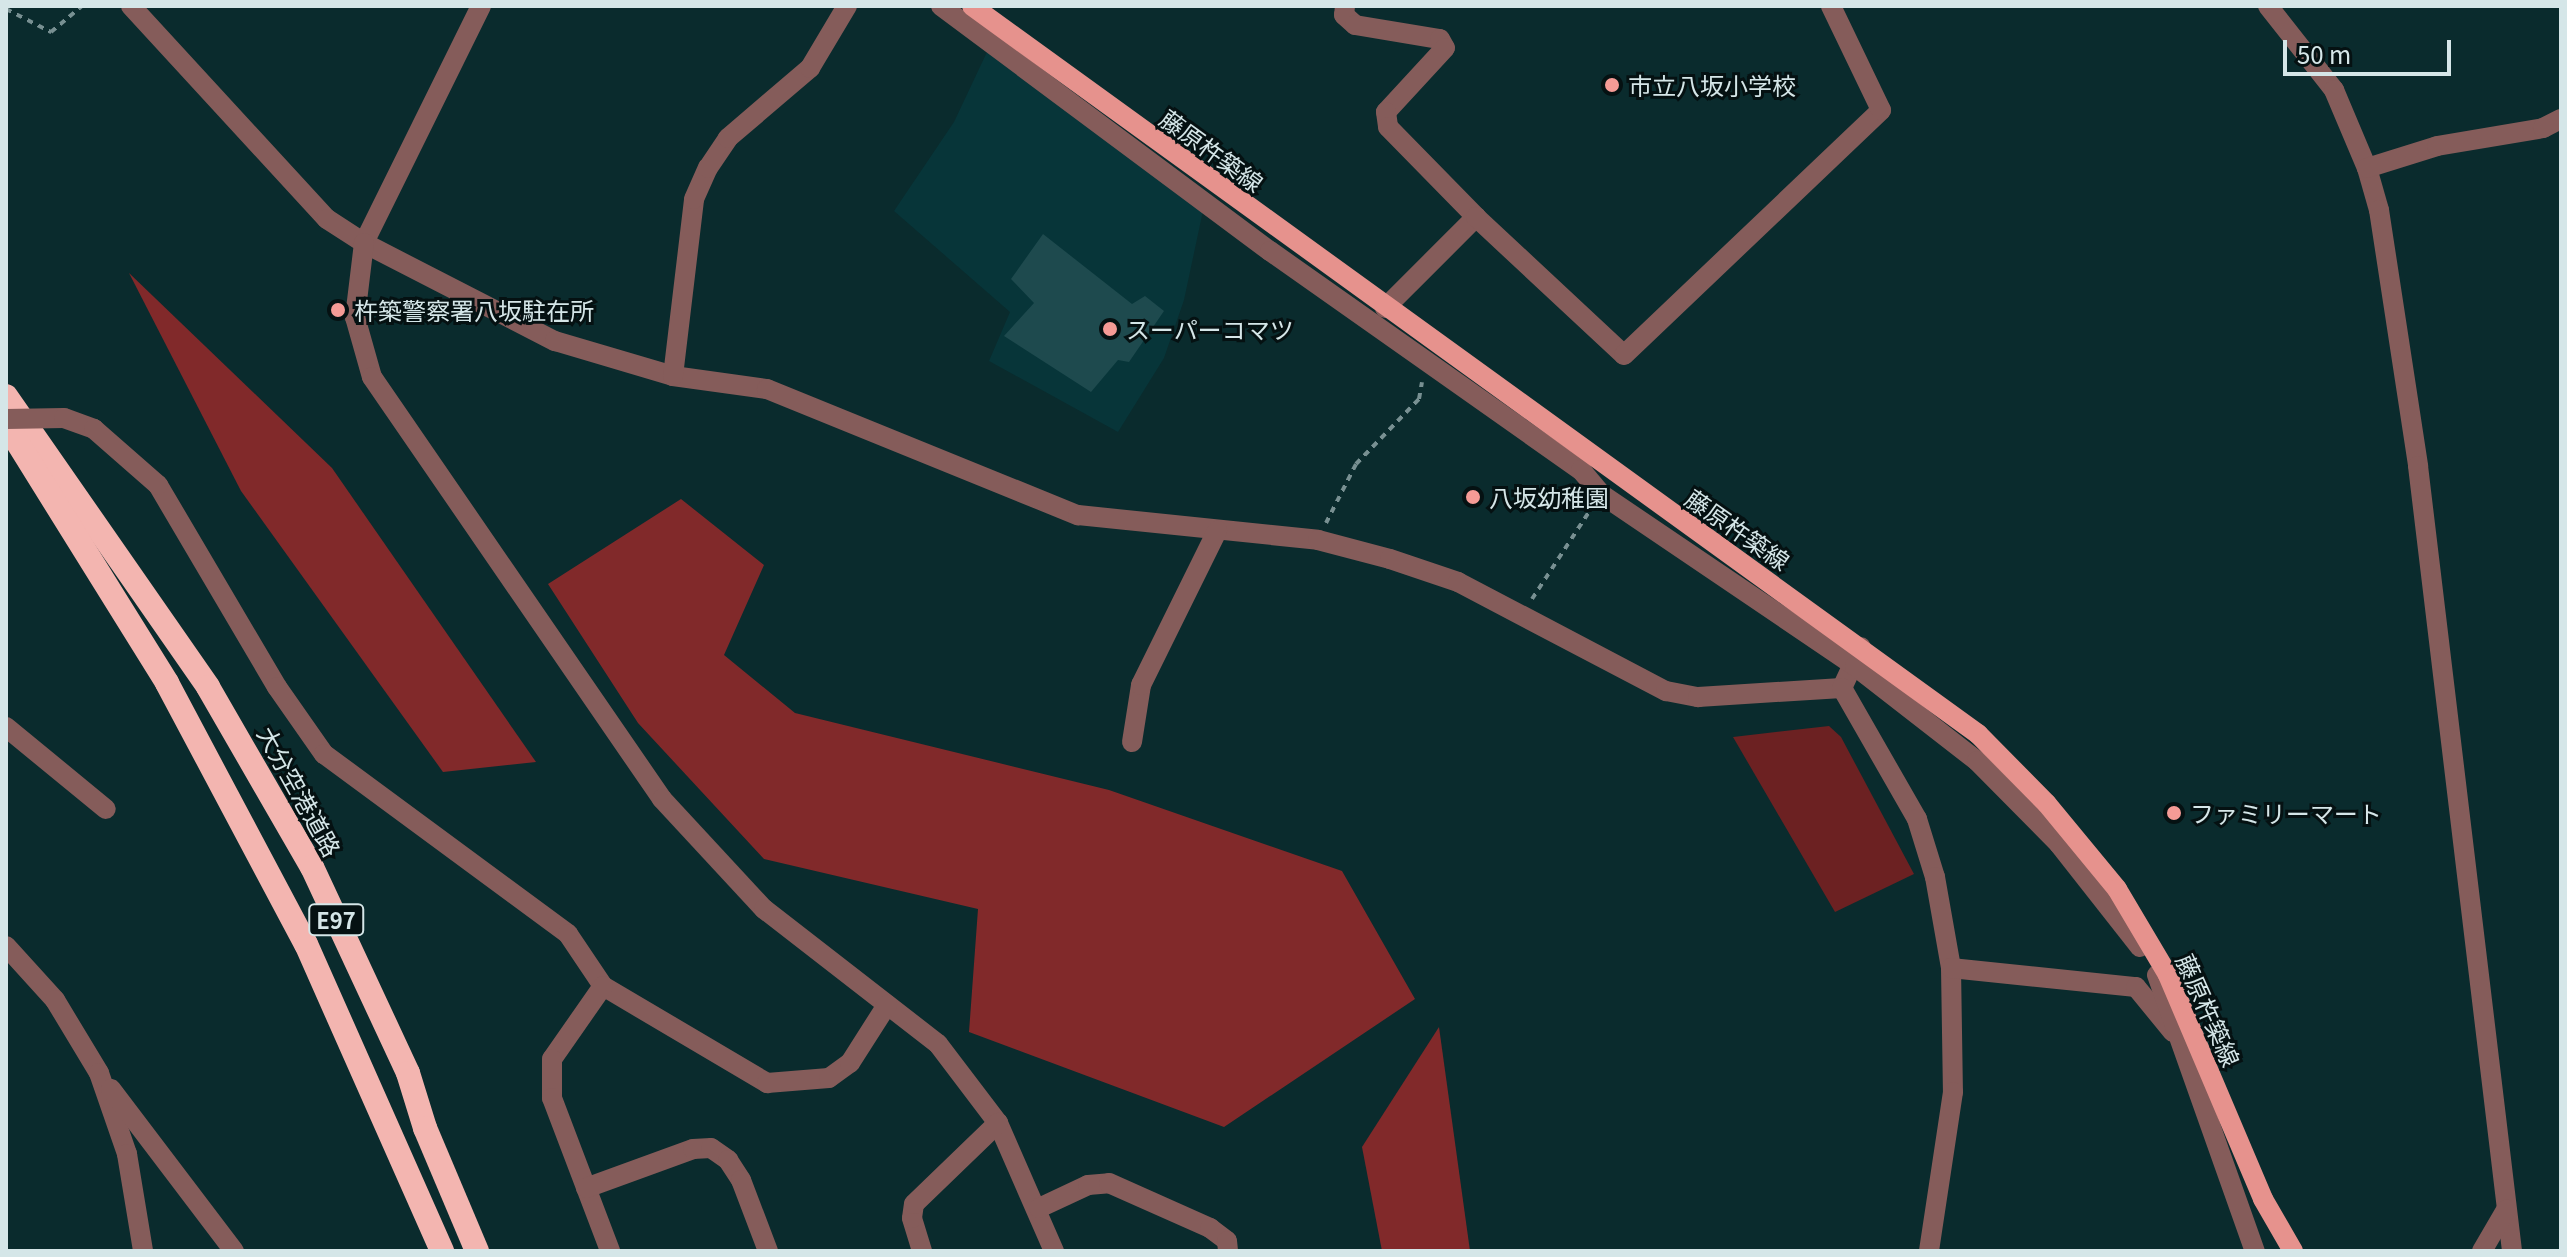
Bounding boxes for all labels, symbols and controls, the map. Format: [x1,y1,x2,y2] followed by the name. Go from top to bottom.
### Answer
[2287,24,2455,74] scale bar
[2297,36,2351,71] text: 50 m
[1628,71,1796,99] place label: 市立八坂小学校
[1603,76,1621,94] marker: 市立八坂小学校
[1155,103,1269,197] street label: 藤原杵築線
[354,296,594,324] place label: 杵築警察署八坂駐在所
[329,301,347,319] marker: 杵築警察署八坂駐在所
[1126,315,1294,343] place label: スーパーコマツ
[1101,320,1119,338] marker: スーパーコマツ
[1489,483,1609,511] place label: 八坂幼稚園
[1681,483,1795,575] street label: 藤原杵築線
[1464,488,1482,506] marker: 八坂幼稚園
[252,721,348,861] street label: 大分空港道路
[2190,799,2382,827] place label: ファミリーマート
[2165,804,2183,822] marker: ファミリーマート
[308,902,364,938] road number: E97
[2171,949,2247,1071] street label: 藤原杵築線

